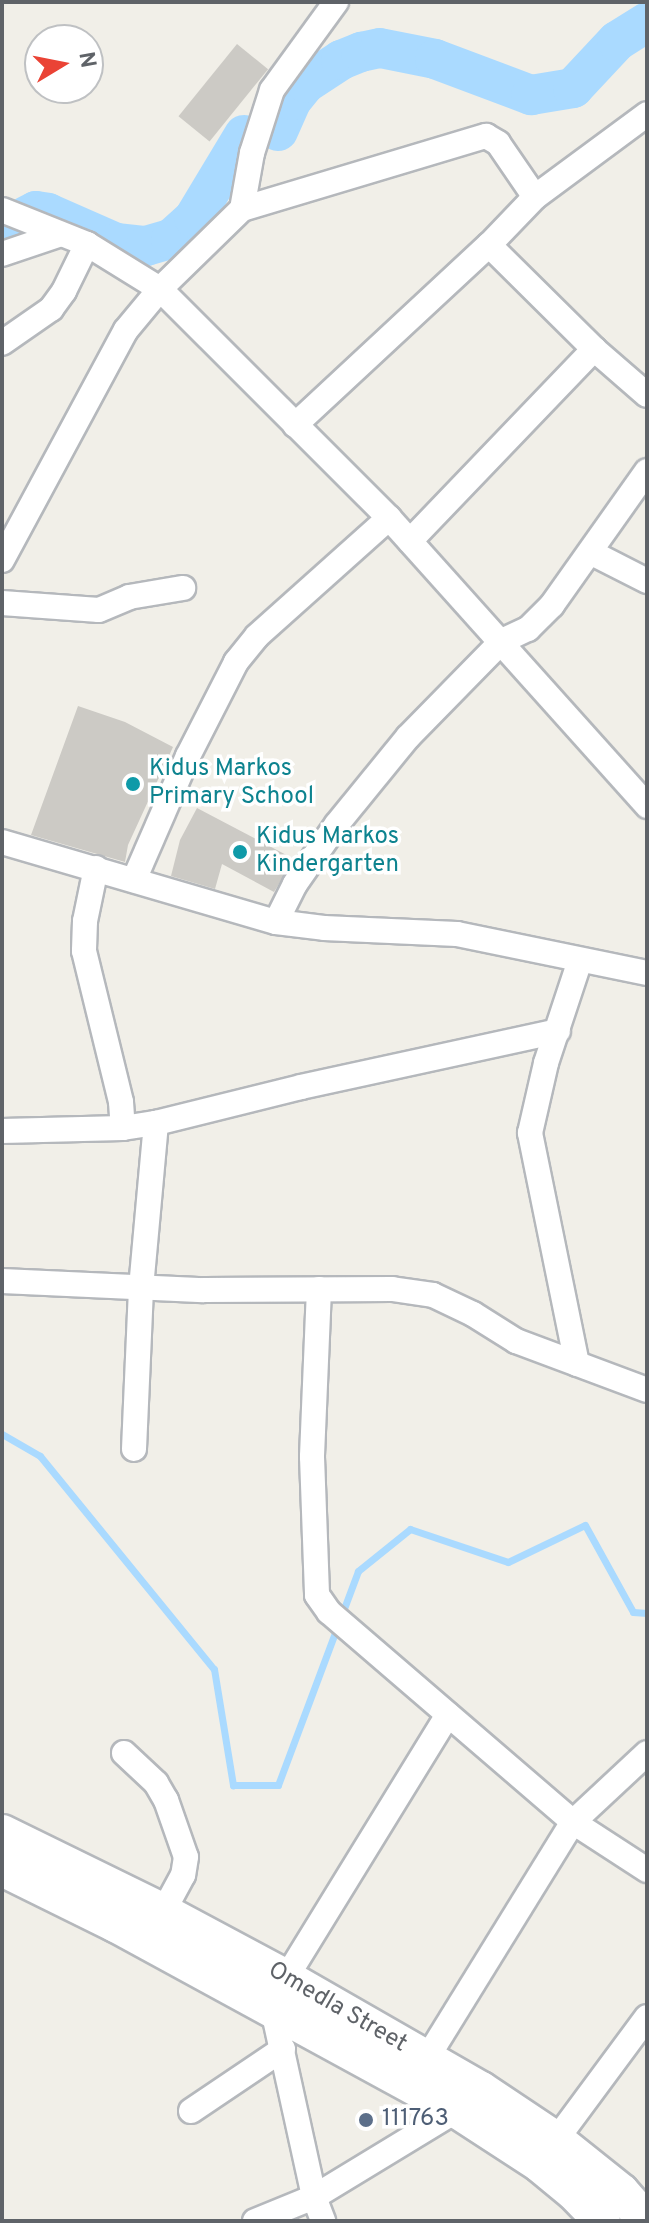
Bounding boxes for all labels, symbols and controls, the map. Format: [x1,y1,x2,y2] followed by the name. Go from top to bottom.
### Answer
[24,24,104,104] north arrow
[71,50,101,70] text: N
[149,756,314,812] place label: Kidus Markos Primary School
[124,775,142,793] marker: Kidus Markos Primary School
[256,824,399,880] place label: Kidus Markos Kindergarten
[231,843,249,861] marker: Kidus Markos Kindergarten
[262,1957,412,2059] street label: Omedla Street
[382,2106,449,2134] place label: 111763
[357,2111,375,2129] marker: 111763

